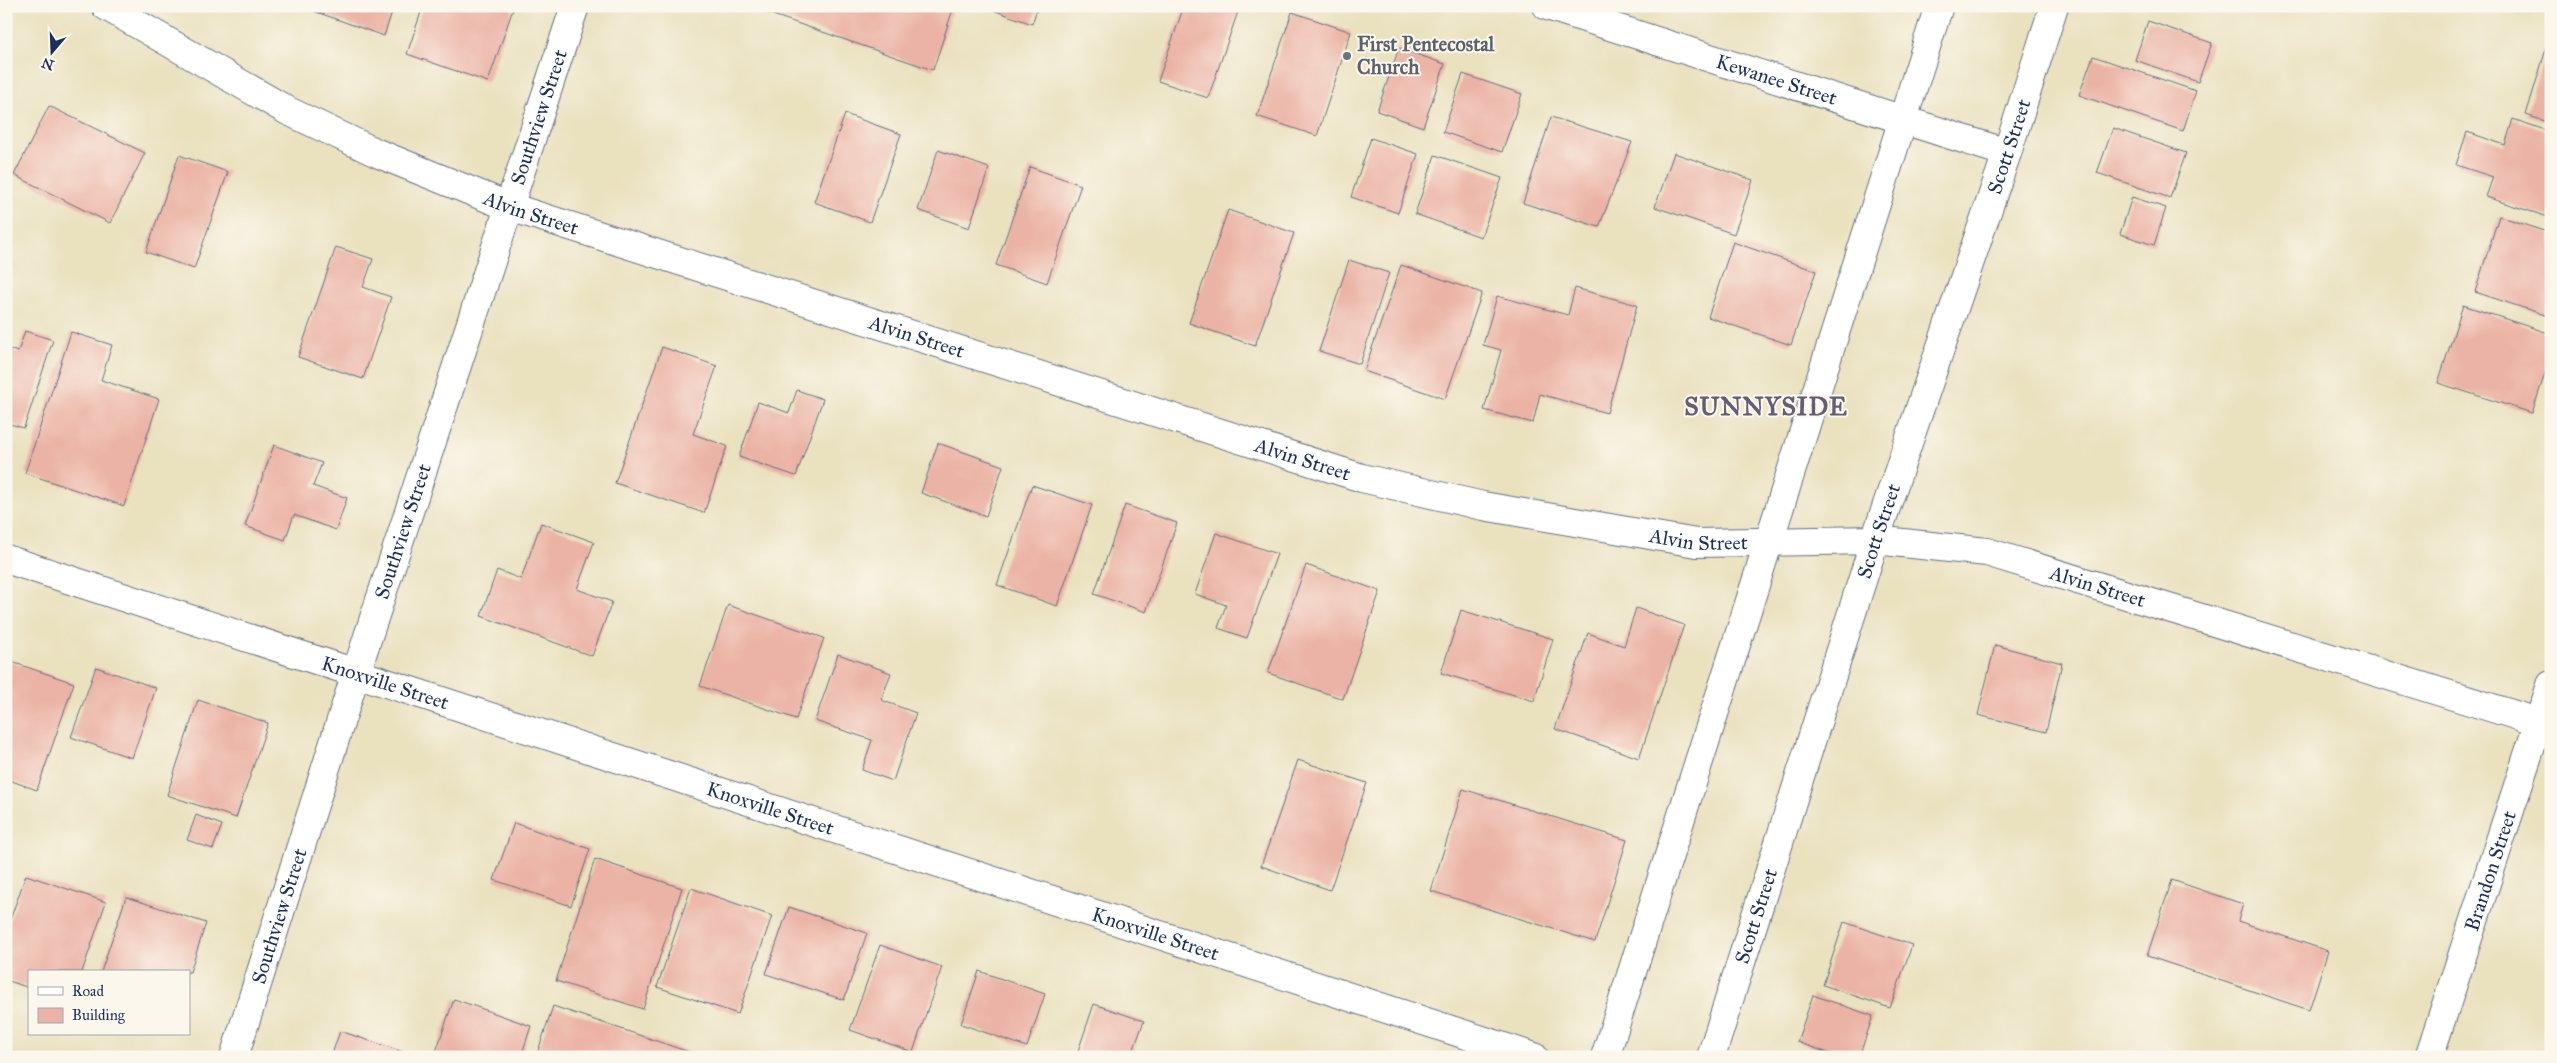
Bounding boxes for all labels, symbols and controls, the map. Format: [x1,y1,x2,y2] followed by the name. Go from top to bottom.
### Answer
[28,28,78,78] north arrow
[1357,32,1495,79] place label: First Pentecostal Church
[505,46,572,188] street label: Southview Street
[1713,49,1840,110] street label: Kewanee Street
[1341,50,1353,62] marker: First Pentecostal Church
[39,54,56,74] text: N
[1982,96,2035,197] street label: Scott Street
[479,185,582,240] street label: Alvin Street
[865,310,968,363] street label: Alvin Street
[1684,391,1848,422] district label: SUNNYSIDE
[1251,432,1353,486] street label: Alvin Street
[369,461,436,602] street label: Southview Street
[1852,480,1905,581] street label: Scott Street
[1647,523,1748,555] street label: Alvin Street
[2046,560,2148,612] street label: Alvin Street
[319,651,452,715] street label: Knoxville Street
[704,776,837,840] street label: Knoxville Street
[2459,808,2521,934] street label: Brandon Street
[246,845,312,987] street label: Southview Street
[1729,865,1782,966] street label: Scott Street
[1089,902,1222,966] street label: Knoxville Street
[28,970,190,1036] legend
[72,982,104,1000] text: Road
[72,1006,126,1024] text: Building

